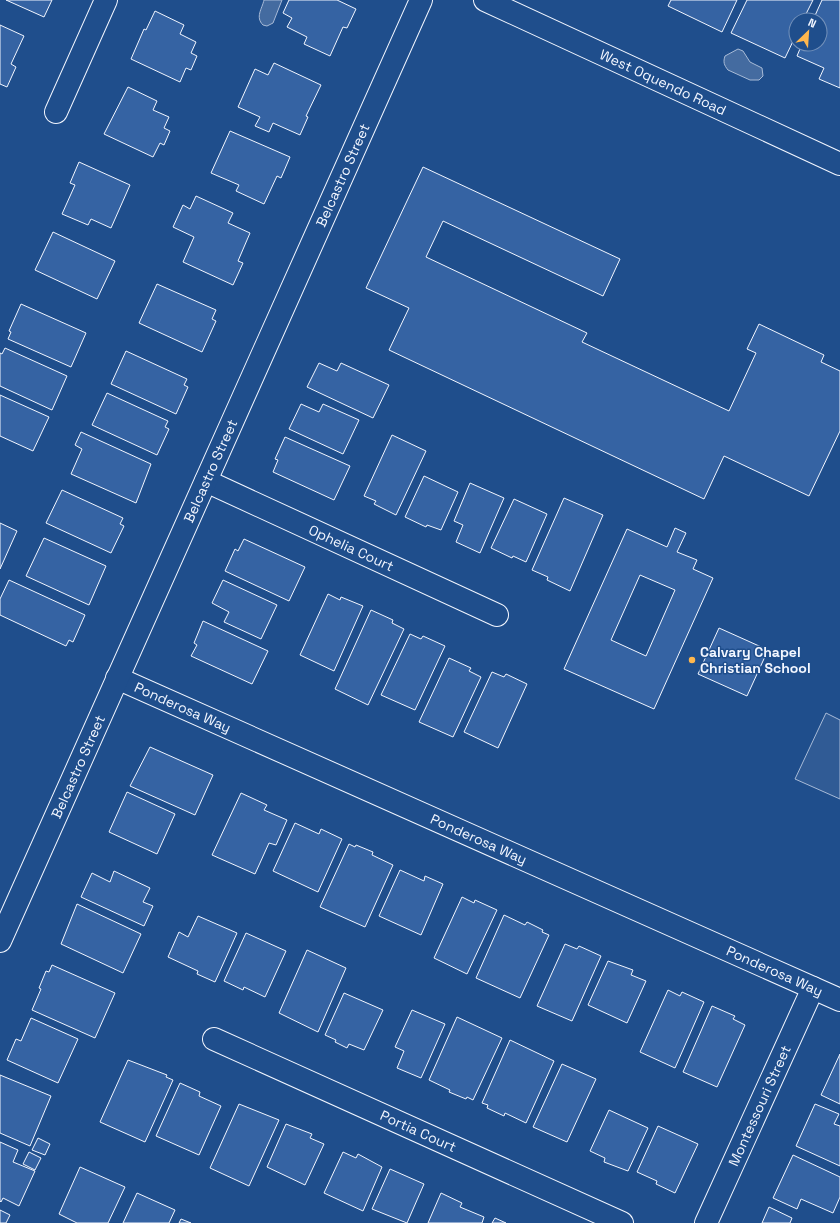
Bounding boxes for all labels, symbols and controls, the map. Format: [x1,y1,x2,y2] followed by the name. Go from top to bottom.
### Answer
[788,12,828,52] north arrow
[806,15,819,31] text: N
[597,45,729,119] street label: West Oquendo Road
[312,121,374,230] street label: Belcastro Street
[179,416,241,525] street label: Belcastro Street
[306,521,397,575] street label: Ophelia Court
[700,643,811,677] place label: Calvary Chapel Christian School
[687,655,697,665] marker: Calvary Chapel Christian School
[132,678,234,737] street label: Ponderosa Way
[47,712,109,821] street label: Belcastro Street
[428,810,530,868] street label: Ponderosa Way
[724,942,826,1000] street label: Ponderosa Way
[724,1042,795,1169] street label: Montessouri Street
[377,1106,459,1156] street label: Portia Court

